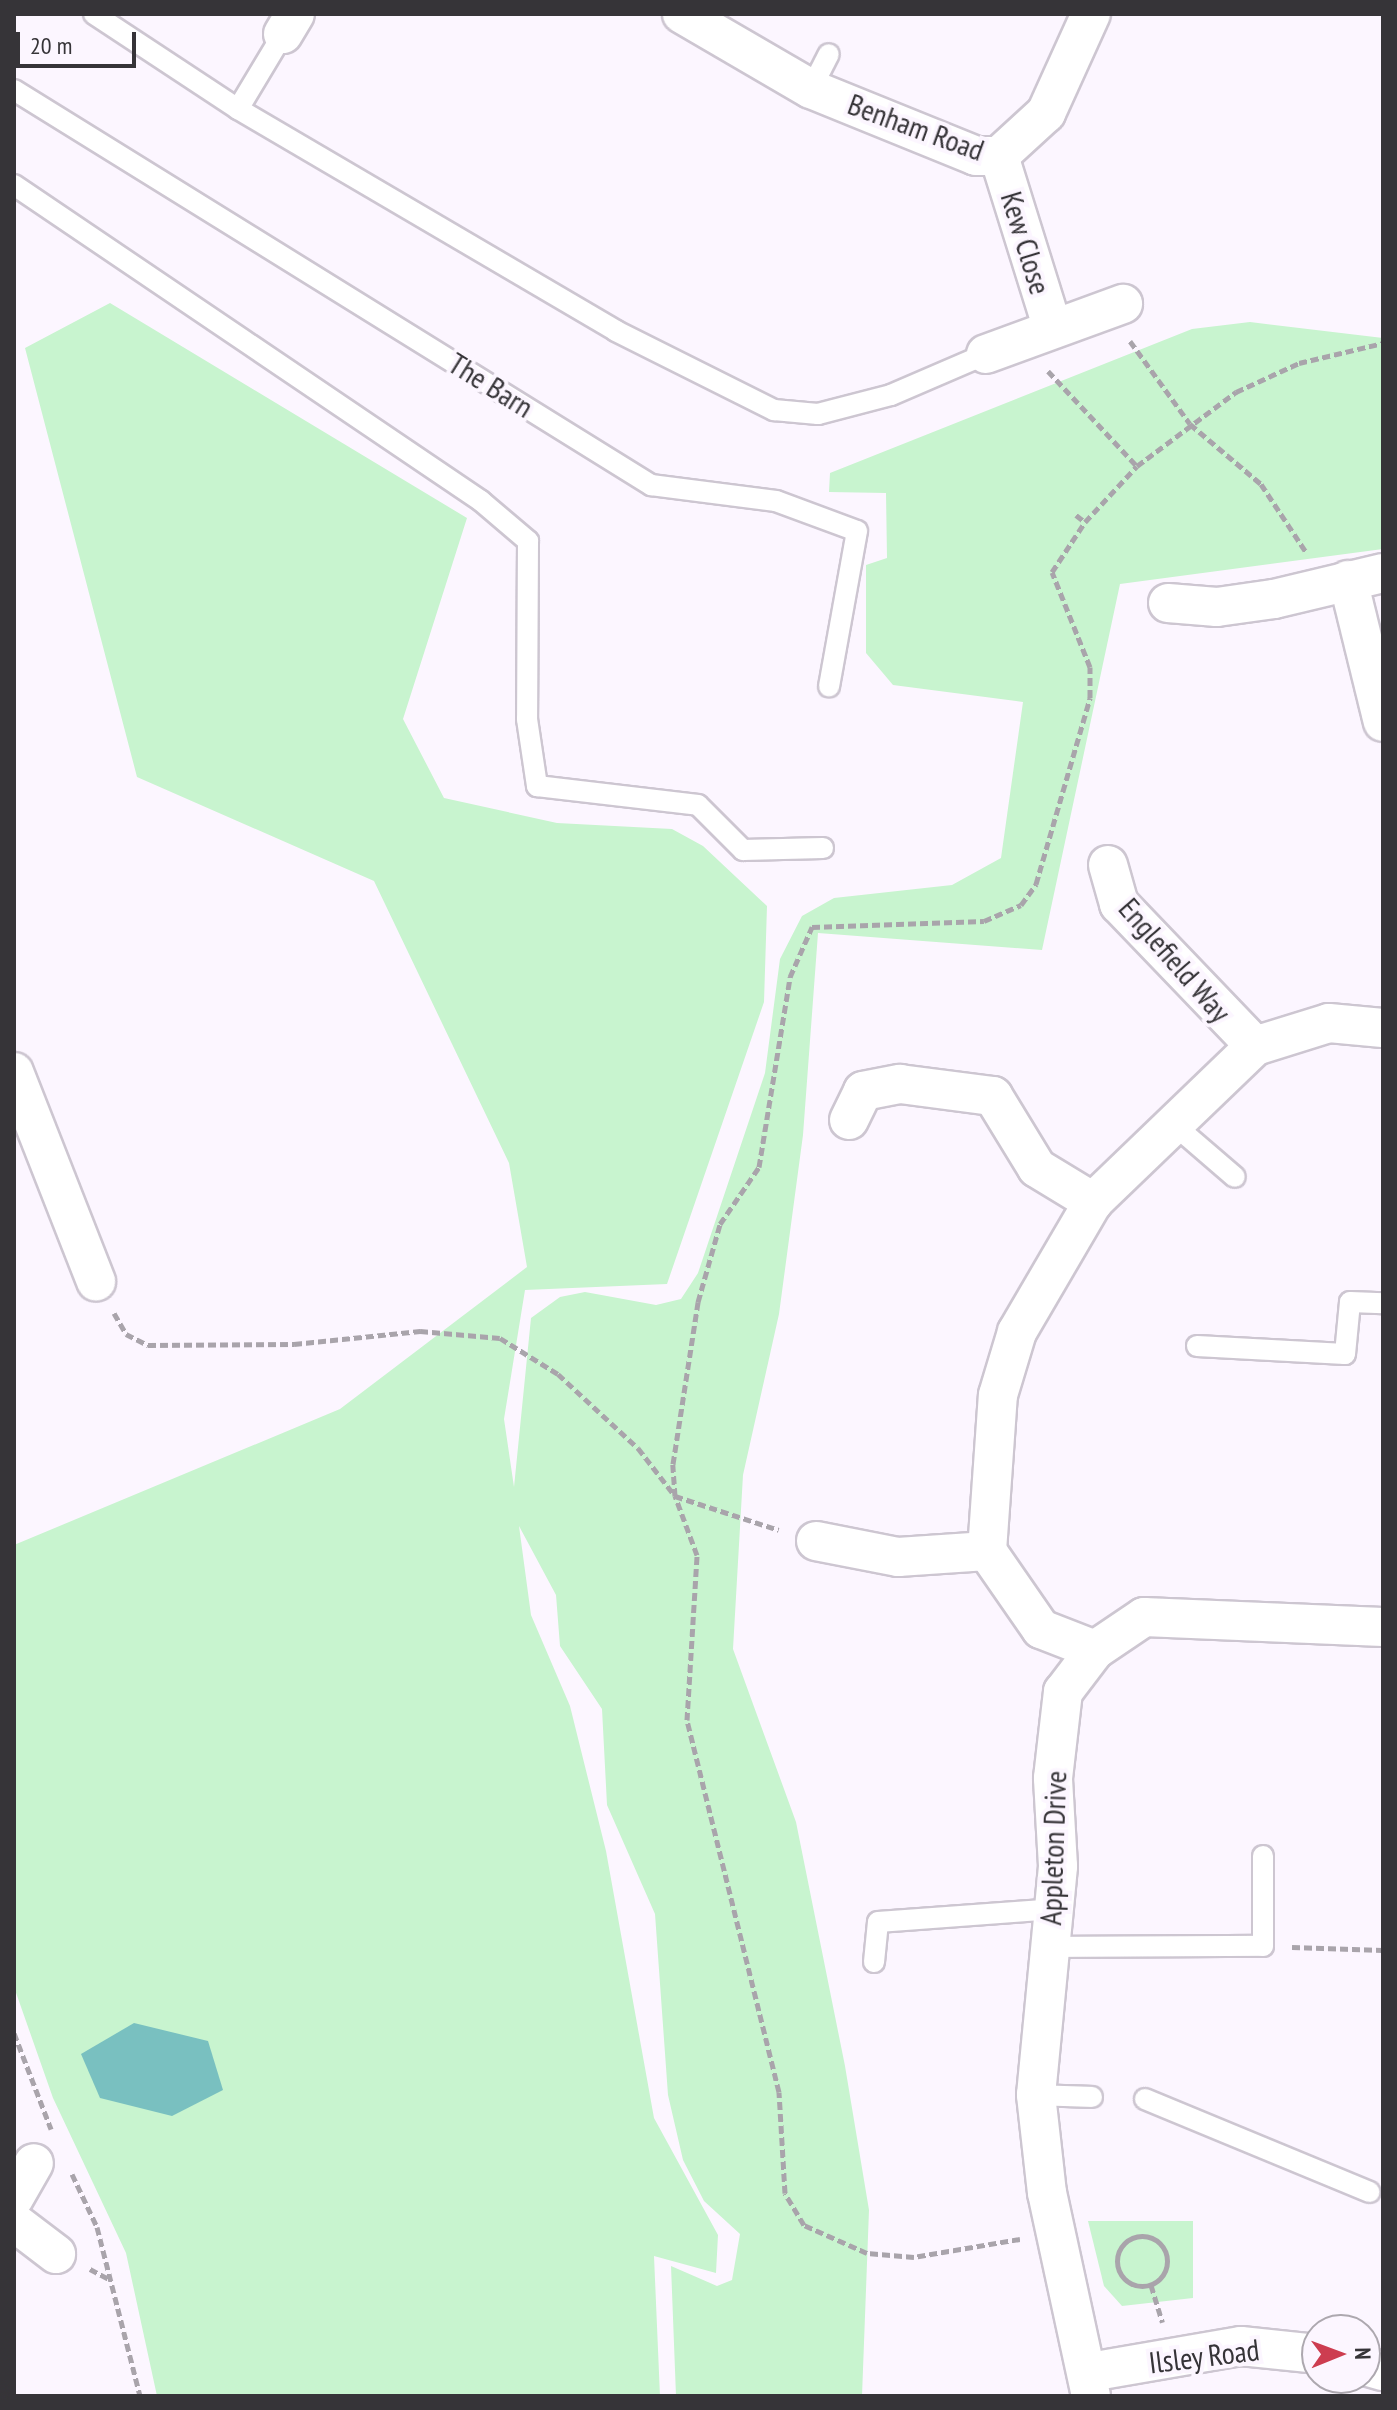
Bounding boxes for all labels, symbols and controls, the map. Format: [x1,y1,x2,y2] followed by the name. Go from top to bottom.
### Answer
[20,16,140,66] scale bar
[30,30,72,61] text: 20 m
[843,86,989,168] street label: Benham Road
[993,187,1059,299] street label: Kew Close
[442,345,540,425] street label: The Barn
[1111,891,1239,1029] street label: Englefield Way
[1032,1770,1074,1926] street label: Appleton Drive
[1301,2314,1381,2394] north arrow
[1146,2331,1262,2381] street label: Ilsley Road
[1349,2347,1377,2360] text: N

